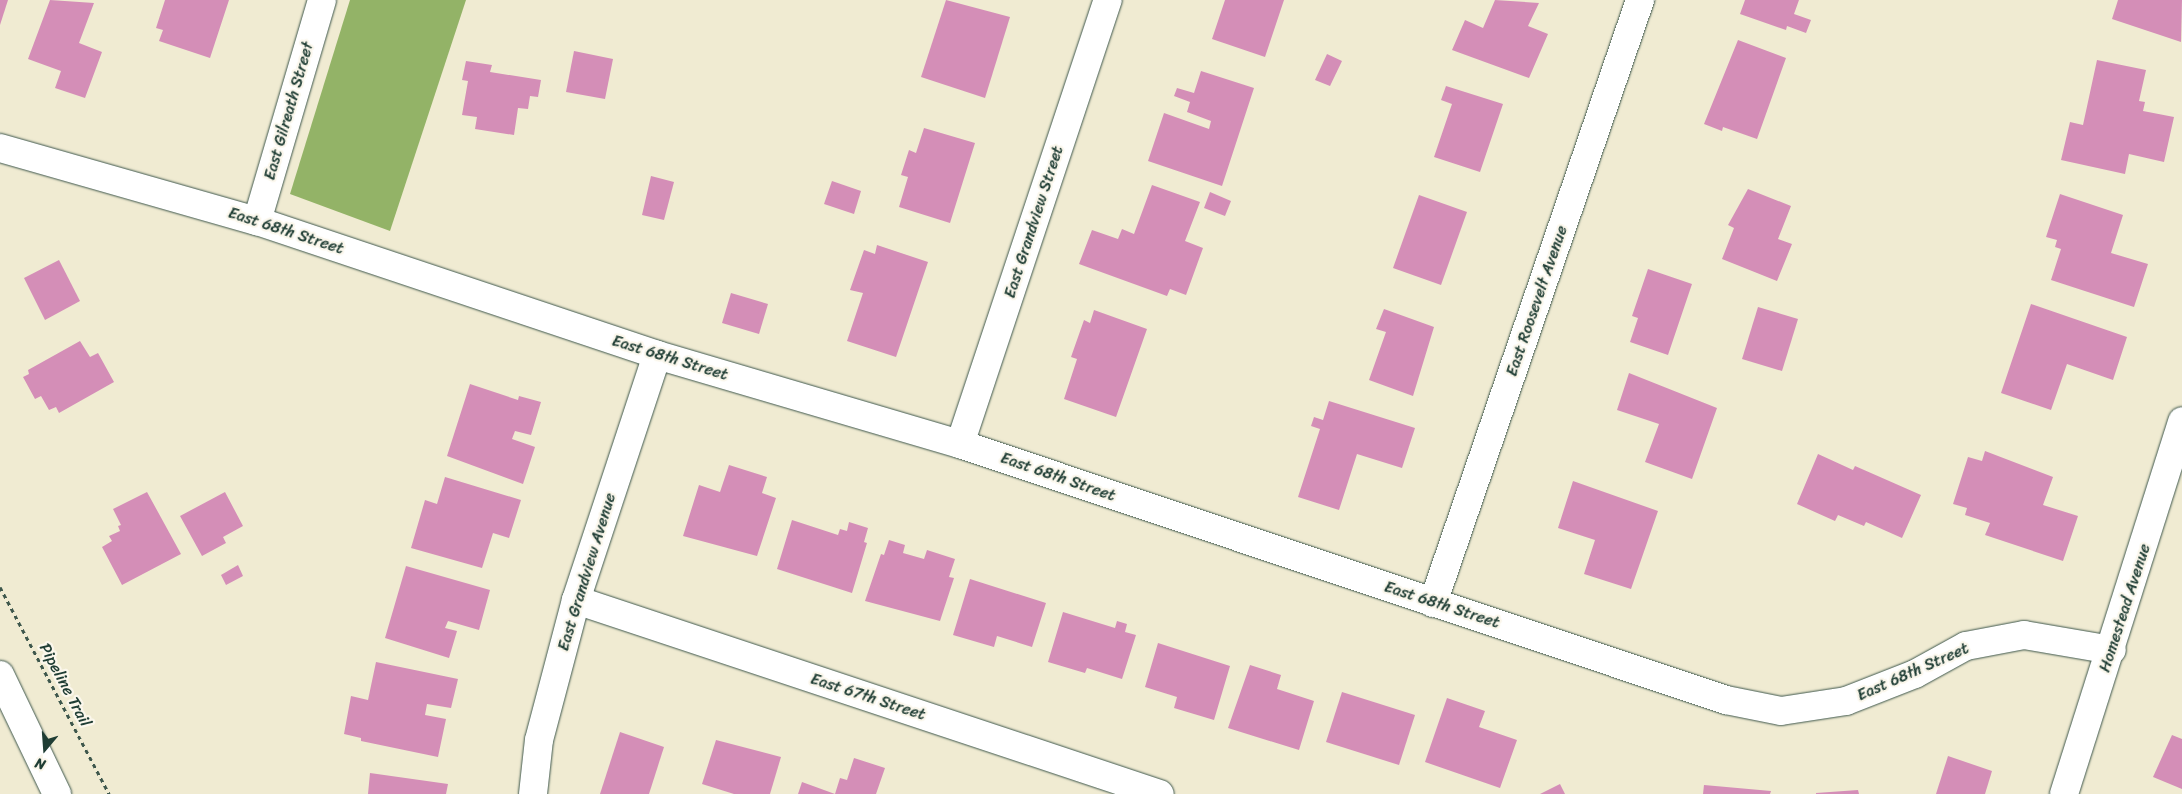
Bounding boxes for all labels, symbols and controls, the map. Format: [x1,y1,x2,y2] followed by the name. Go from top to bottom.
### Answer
[260,40,318,182] street label: East Gilreath Street
[1000,144,1068,300] street label: East Grandview Street
[226,203,346,259] street label: East 68th Street
[1502,223,1572,379] street label: East Roosevelt Avenue
[610,331,730,385] street label: East 68th Street
[998,448,1118,506] street label: East 68th Street
[554,491,620,653] street label: East Grandview Avenue
[2095,542,2155,674] street label: Homestead Avenue
[1382,577,1502,633] street label: East 68th Street
[1854,639,1972,705] street label: East 68th Street
[35,640,95,730] street label: Pipeline Trail
[808,669,928,725] street label: East 67th Street
[20,724,70,774] north arrow
[32,750,49,777] text: N

